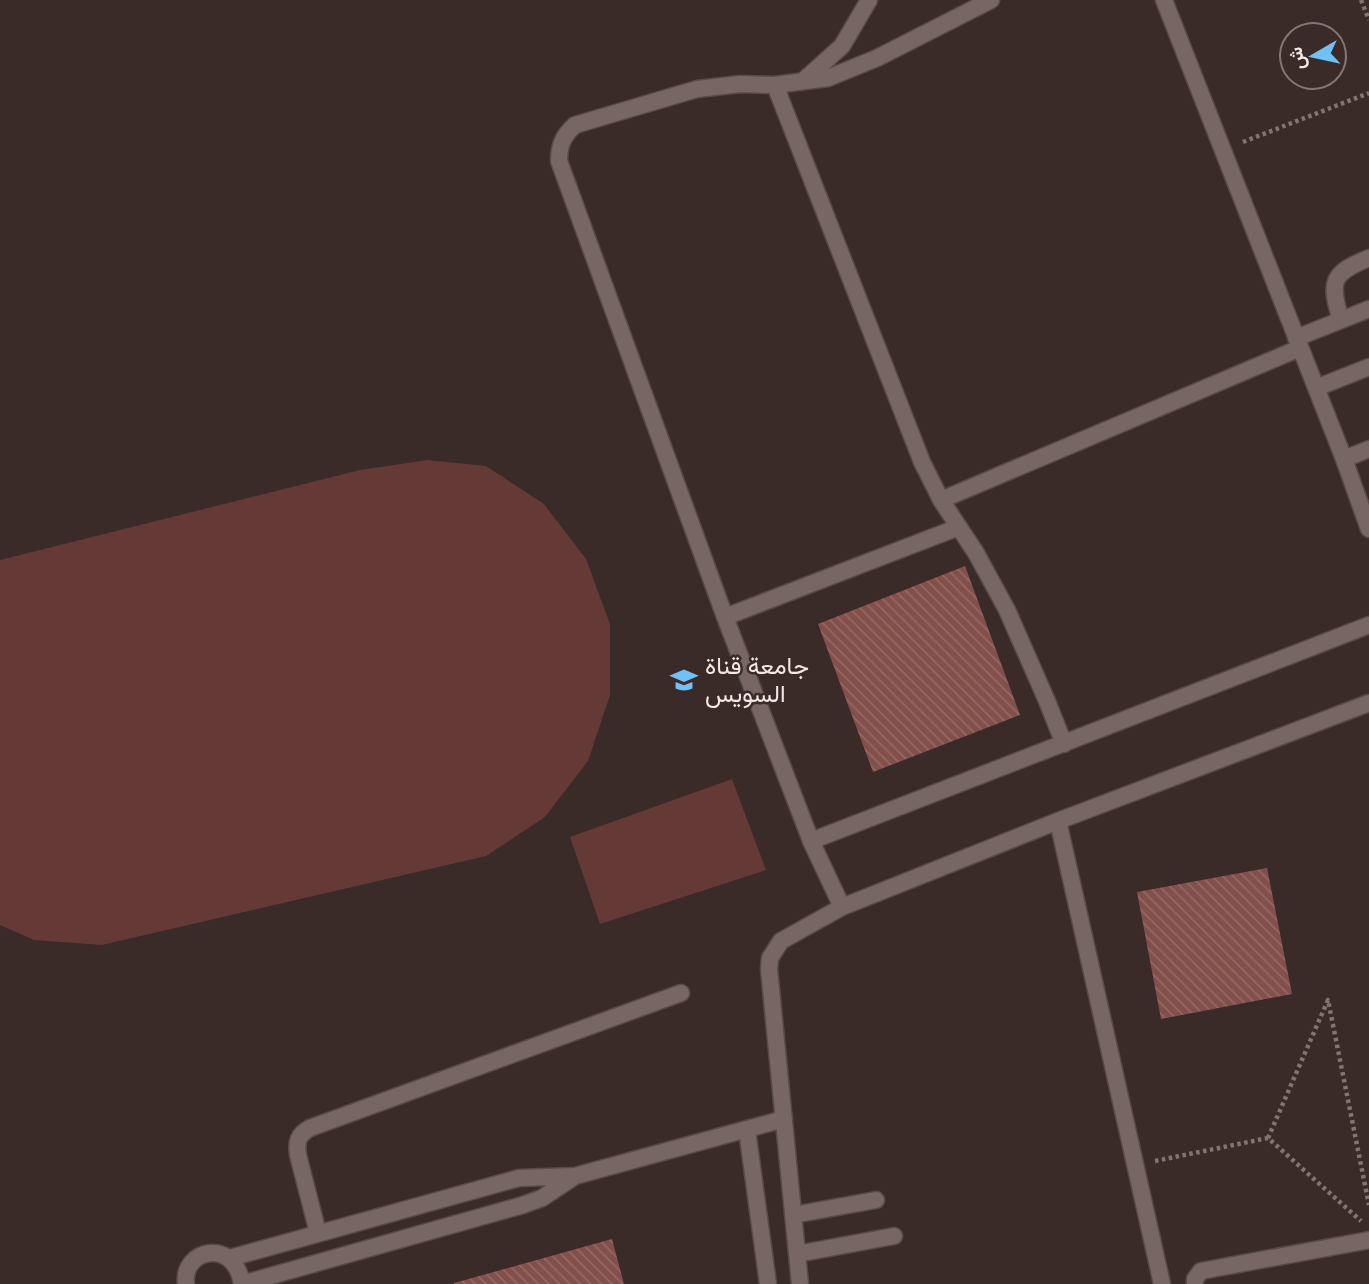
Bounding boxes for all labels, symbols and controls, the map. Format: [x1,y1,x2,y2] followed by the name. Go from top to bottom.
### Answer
[1278,21,1348,91] north arrow
[1284,45,1310,72] text: ش
[705,651,809,709] place label: جامعة قناة السويس
[669,665,699,695] school or university icon: جامعة قناة السويس

